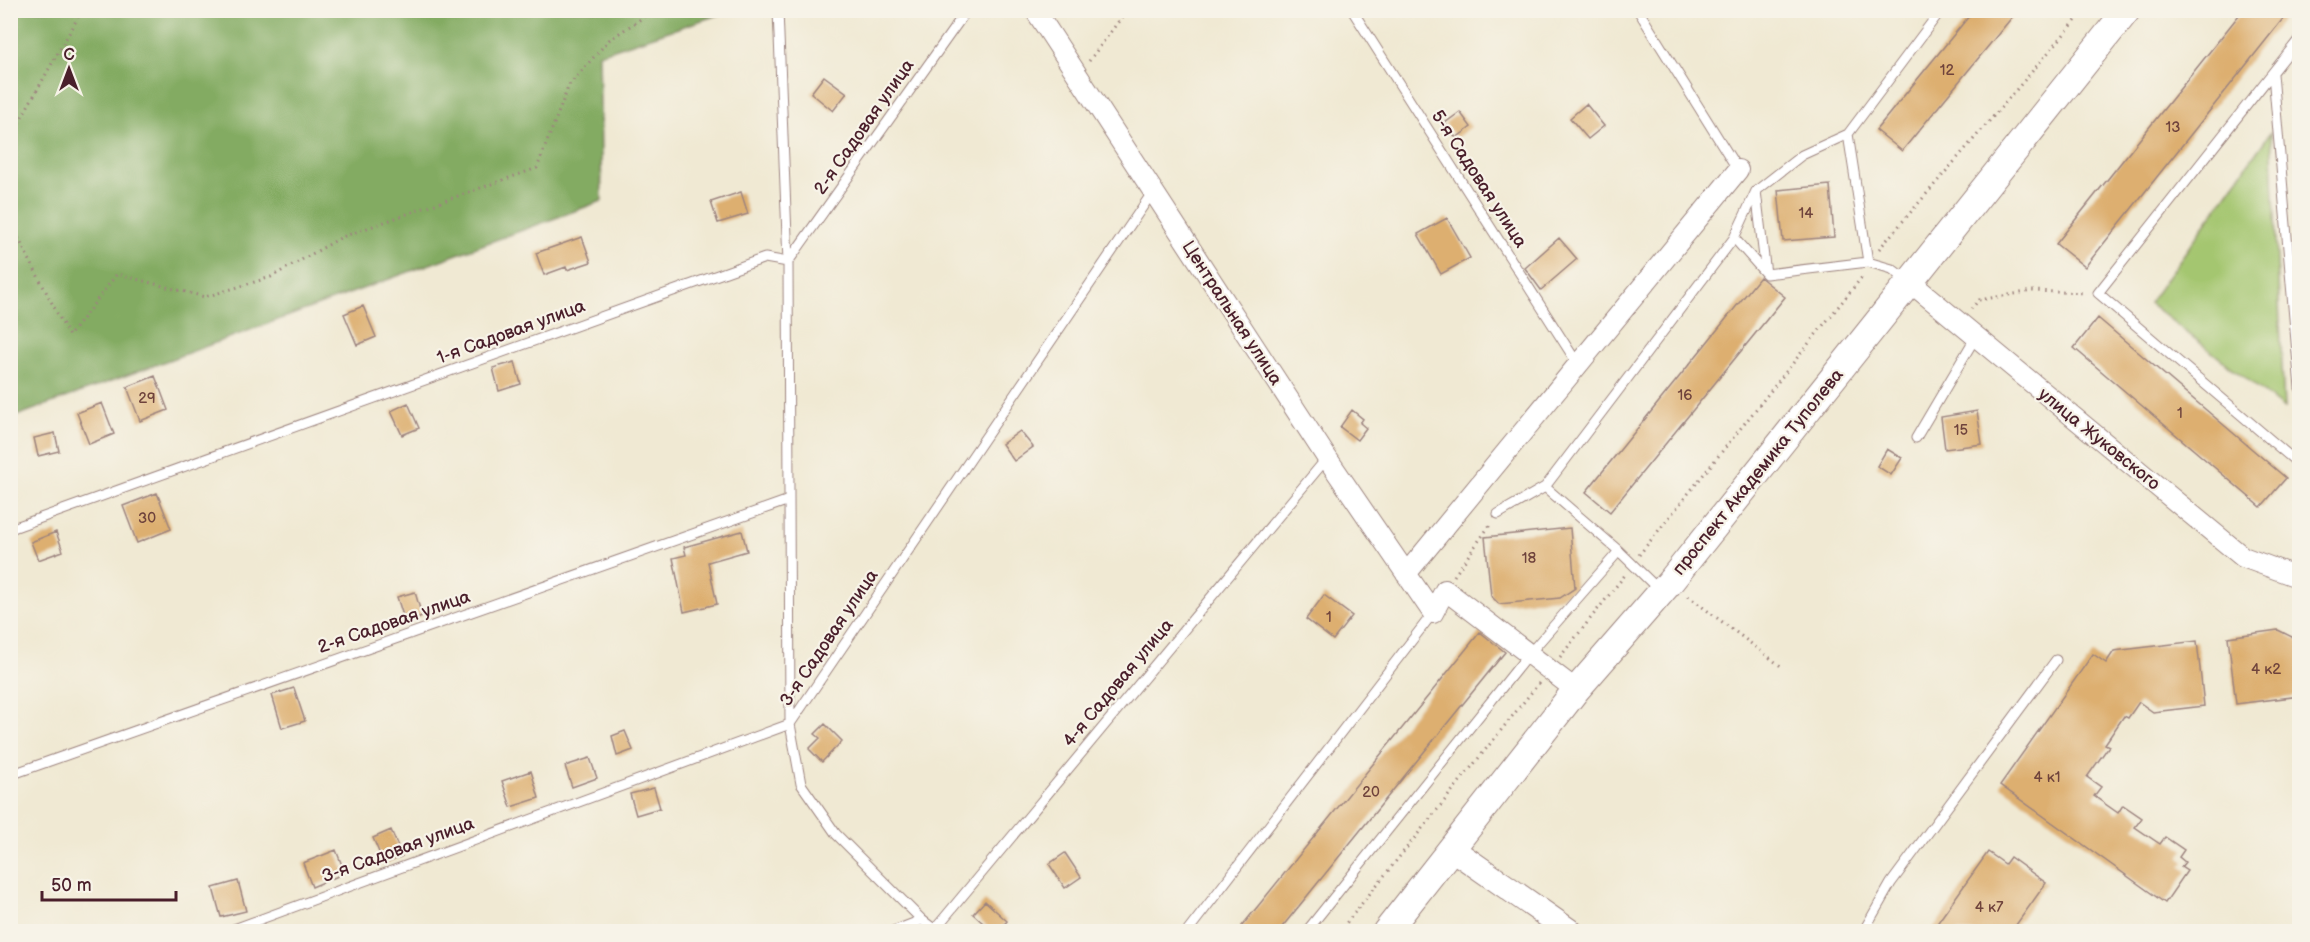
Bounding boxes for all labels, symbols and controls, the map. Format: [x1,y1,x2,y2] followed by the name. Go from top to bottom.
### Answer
[39,39,99,99] north arrow
[63,46,75,65] text: С
[810,55,919,199] street label: 2-я Садовая улица
[1940,61,1954,80] house number: 12
[1427,106,1531,252] street label: 5-я Садовая улица
[2165,118,2181,137] house number: 13
[1799,204,1813,223] house number: 14
[1178,237,1287,389] street label: Центральная улица
[434,295,588,369] street label: 1-я Садовая улица
[1668,364,1848,579] street label: проспект Академика Туполева
[2034,384,2164,494] street label: улица Жуковского
[1678,386,1692,405] house number: 16
[138,389,156,408] house number: 29
[2177,404,2183,423] house number: 1
[1954,421,1968,440] house number: 15
[138,509,156,528] house number: 30
[1522,549,1537,568] house number: 18
[775,565,883,710] street label: 3-я Садовая улица
[315,586,473,658] street label: 2-я Садовая улица
[1326,608,1332,627] house number: 1
[1058,615,1178,751] street label: 4-я Садовая улица
[2251,660,2281,679] house number: 4 к2
[2034,768,2061,787] house number: 4 к1
[1362,783,1380,802] house number: 20
[319,813,477,887] street label: 3-я Садовая улица
[42,864,176,902] scale bar
[51,875,92,896] text: 50 m
[1975,898,2004,917] house number: 4 к7

